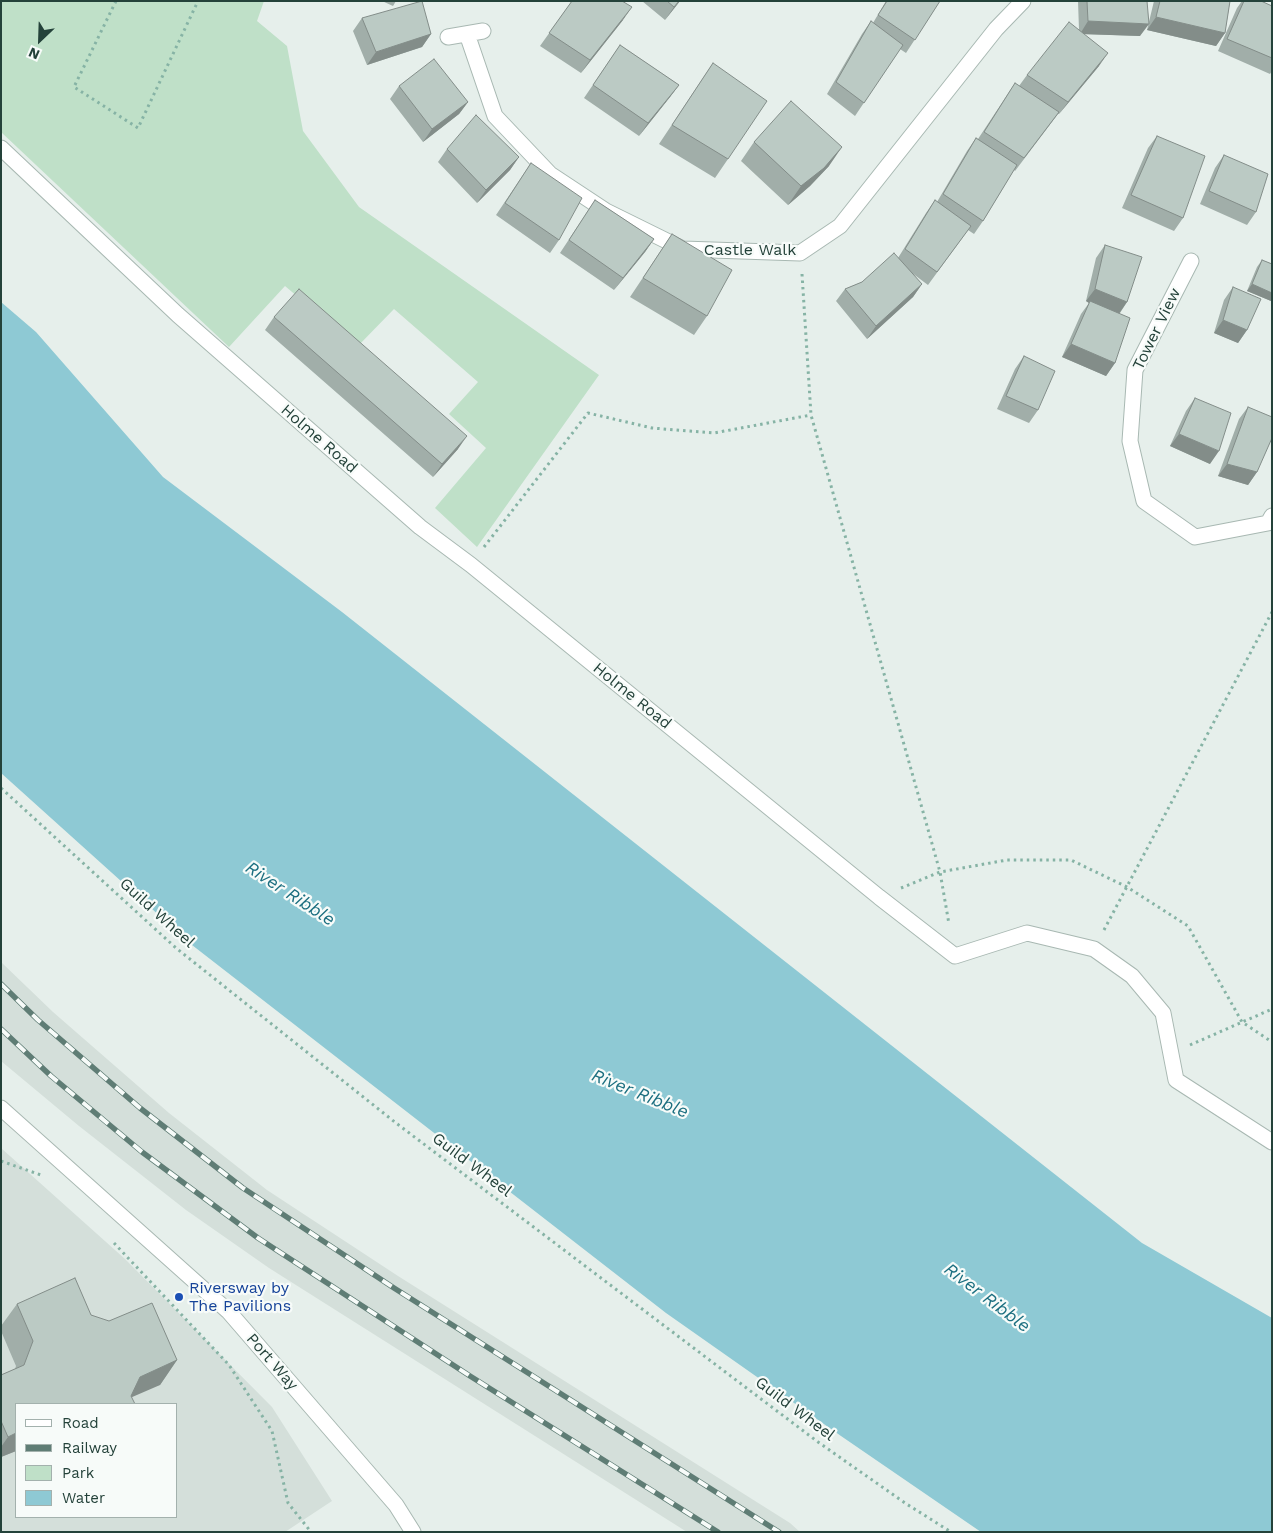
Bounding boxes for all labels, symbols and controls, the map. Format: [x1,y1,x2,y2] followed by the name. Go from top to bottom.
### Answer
[15,15,65,65] north arrow
[26,44,42,63] text: N
[704,240,796,260] street label: Castle Walk
[1129,285,1185,373] street label: Tower View
[277,401,361,477] street label: Holme Road
[589,659,675,733] street label: Holme Road
[241,857,339,931] water label: River Ribble
[115,874,199,952] street label: Guild Wheel
[589,1065,691,1123] water label: River Ribble
[428,1129,516,1201] street label: Guild Wheel
[940,1259,1034,1337] water label: River Ribble
[189,1278,291,1316] place label: Riversway by The Pavilions
[173,1291,185,1303] marker: Riversway by The Pavilions
[242,1330,302,1394] street label: Port Way
[751,1373,839,1445] street label: Guild Wheel
[15,1403,178,1518] legend
[62,1414,99,1432] text: Road
[62,1439,117,1457] text: Railway
[62,1464,94,1482] text: Park
[62,1489,105,1507] text: Water

